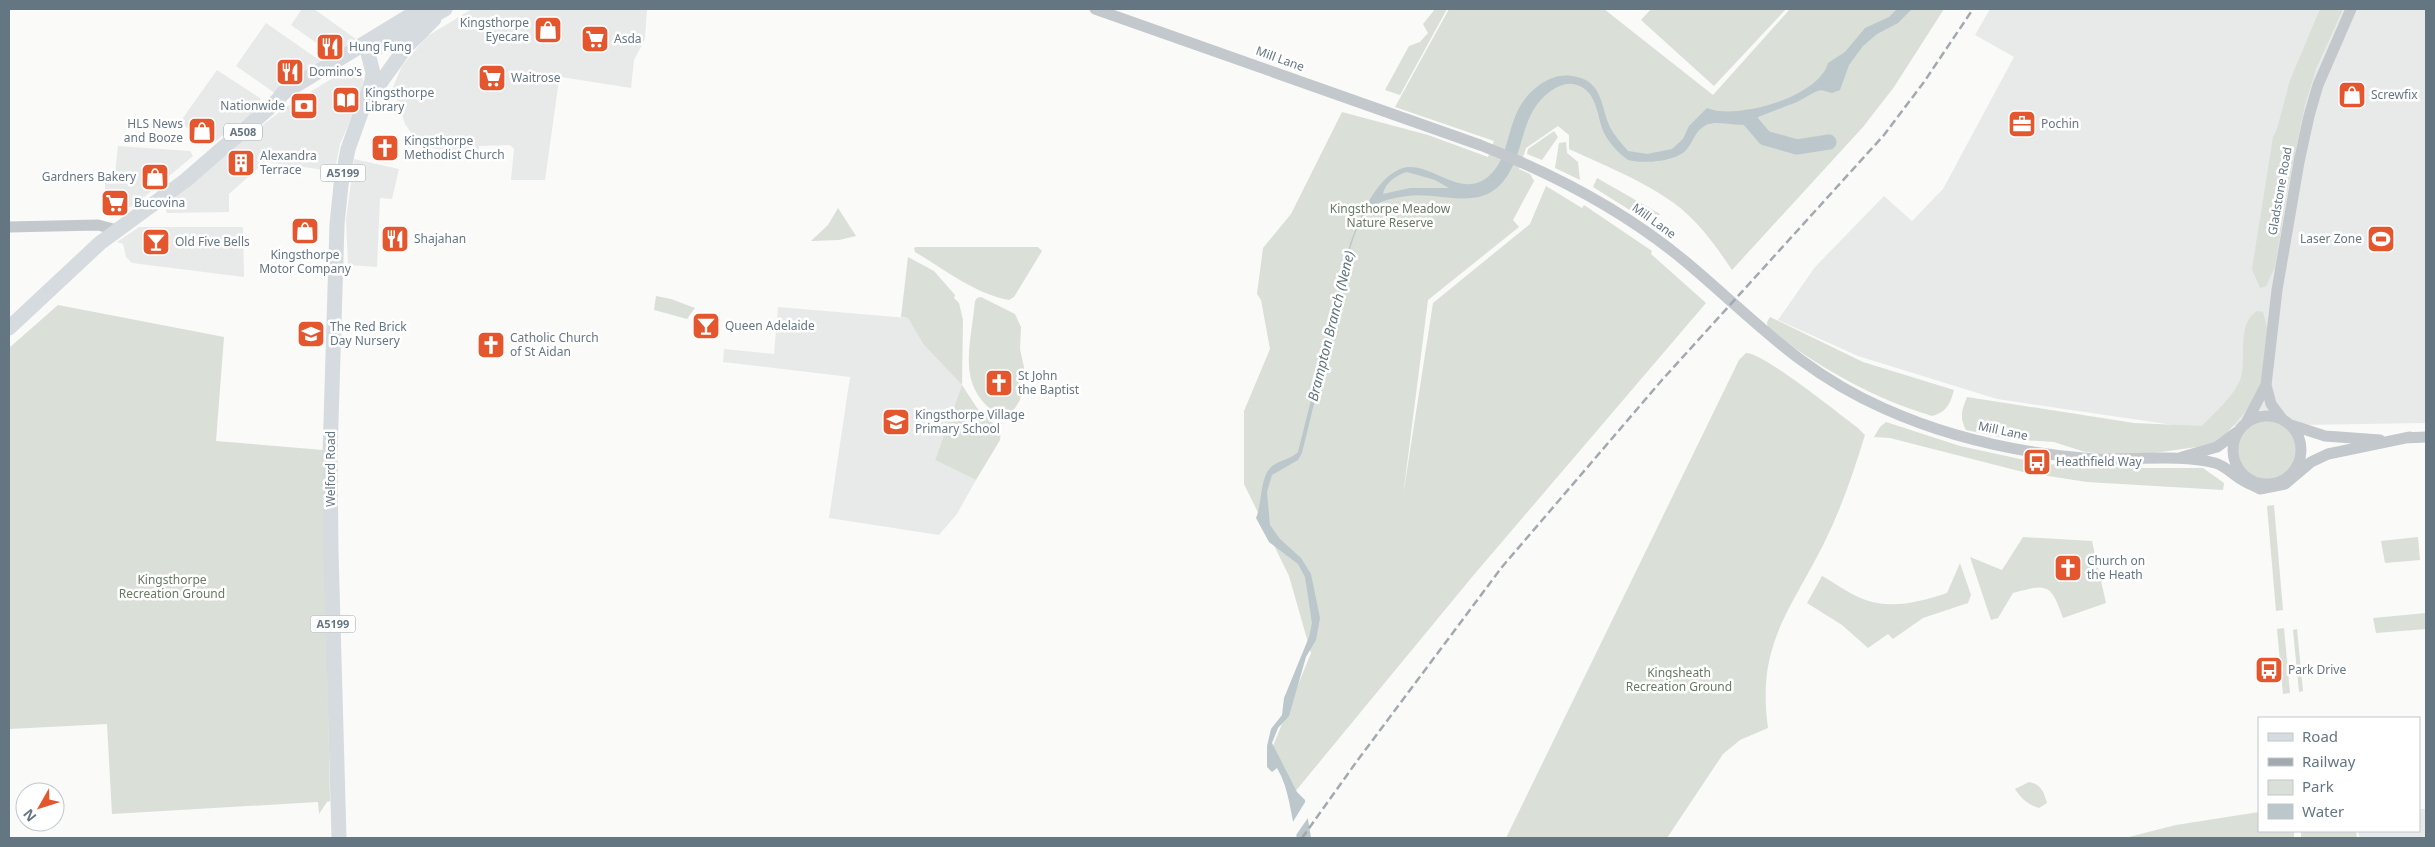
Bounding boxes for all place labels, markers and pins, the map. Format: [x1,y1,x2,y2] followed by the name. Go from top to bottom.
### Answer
[460,14,529,45] place label: Kingsthorpe Eyecare
[533,15,563,45] shop icon: Kingsthorpe Eyecare
[580,24,610,54] supermarket icon: Asda
[614,30,642,47] place label: Asda
[315,32,345,62] restaurant icon: Hung Fung
[349,38,412,55] place label: Hung Fung
[275,57,305,87] restaurant icon: Domino's
[309,63,362,80] place label: Domino's
[477,63,507,93] supermarket icon: Waitrose
[511,69,561,86] place label: Waitrose
[2337,80,2367,110] shop icon: Screwfix
[365,84,434,115] place label: Kingsthorpe Library
[331,85,361,115] library icon: Kingsthorpe Library
[2371,86,2418,103] place label: Screwfix
[289,91,319,121] bank icon: Nationwide
[220,97,285,114] place label: Nationwide
[2007,109,2037,139] office icon: Pochin
[124,115,183,146] place label: HLS News and Booze
[2041,115,2079,132] place label: Pochin
[187,116,217,146] shop icon: HLS News and Booze
[404,132,505,163] place label: Kingsthorpe Methodist Church
[370,133,400,163] church icon: Kingsthorpe Methodist Church
[260,147,317,178] place label: Alexandra Terrace
[226,148,256,178] building icon: Alexandra Terrace
[140,162,170,192] shop icon: Gardners Bakery
[42,168,137,185] place label: Gardners Bakery
[100,188,130,218] supermarket icon: Bucovina
[134,194,185,211] place label: Bucovina
[290,216,320,246] shop icon: Kingsthorpe Motor Company
[380,224,410,254] restaurant icon: Shajahan
[2366,224,2396,254] sports icon: Laser Zone
[141,227,171,257] bar icon: Old Five Bells
[414,230,466,247] place label: Shajahan
[2300,230,2362,247] place label: Laser Zone
[175,233,250,250] place label: Old Five Bells
[259,246,352,277] place label: Kingsthorpe Motor Company
[691,311,721,341] bar icon: Queen Adelaide
[725,317,815,334] place label: Queen Adelaide
[330,318,407,349] place label: The Red Brick Day Nursery
[296,319,326,349] school or university icon: The Red Brick Day Nursery
[510,329,599,360] place label: Catholic Church of St Aidan
[476,330,506,360] church icon: Catholic Church of St Aidan
[1018,367,1080,398] place label: St John the Baptist
[984,368,1014,398] church icon: St John the Baptist
[915,406,1025,437] place label: Kingsthorpe Village Primary School
[881,407,911,437] school or university icon: Kingsthorpe Village Primary School
[2022,447,2052,477] bus stop icon: Heathfield Way
[2056,453,2142,470] place label: Heathfield Way
[2087,552,2145,583] place label: Church on the Heath
[2053,553,2083,583] church icon: Church on the Heath
[2254,655,2284,685] bus stop icon: Park Drive
[2288,661,2346,678] place label: Park Drive

